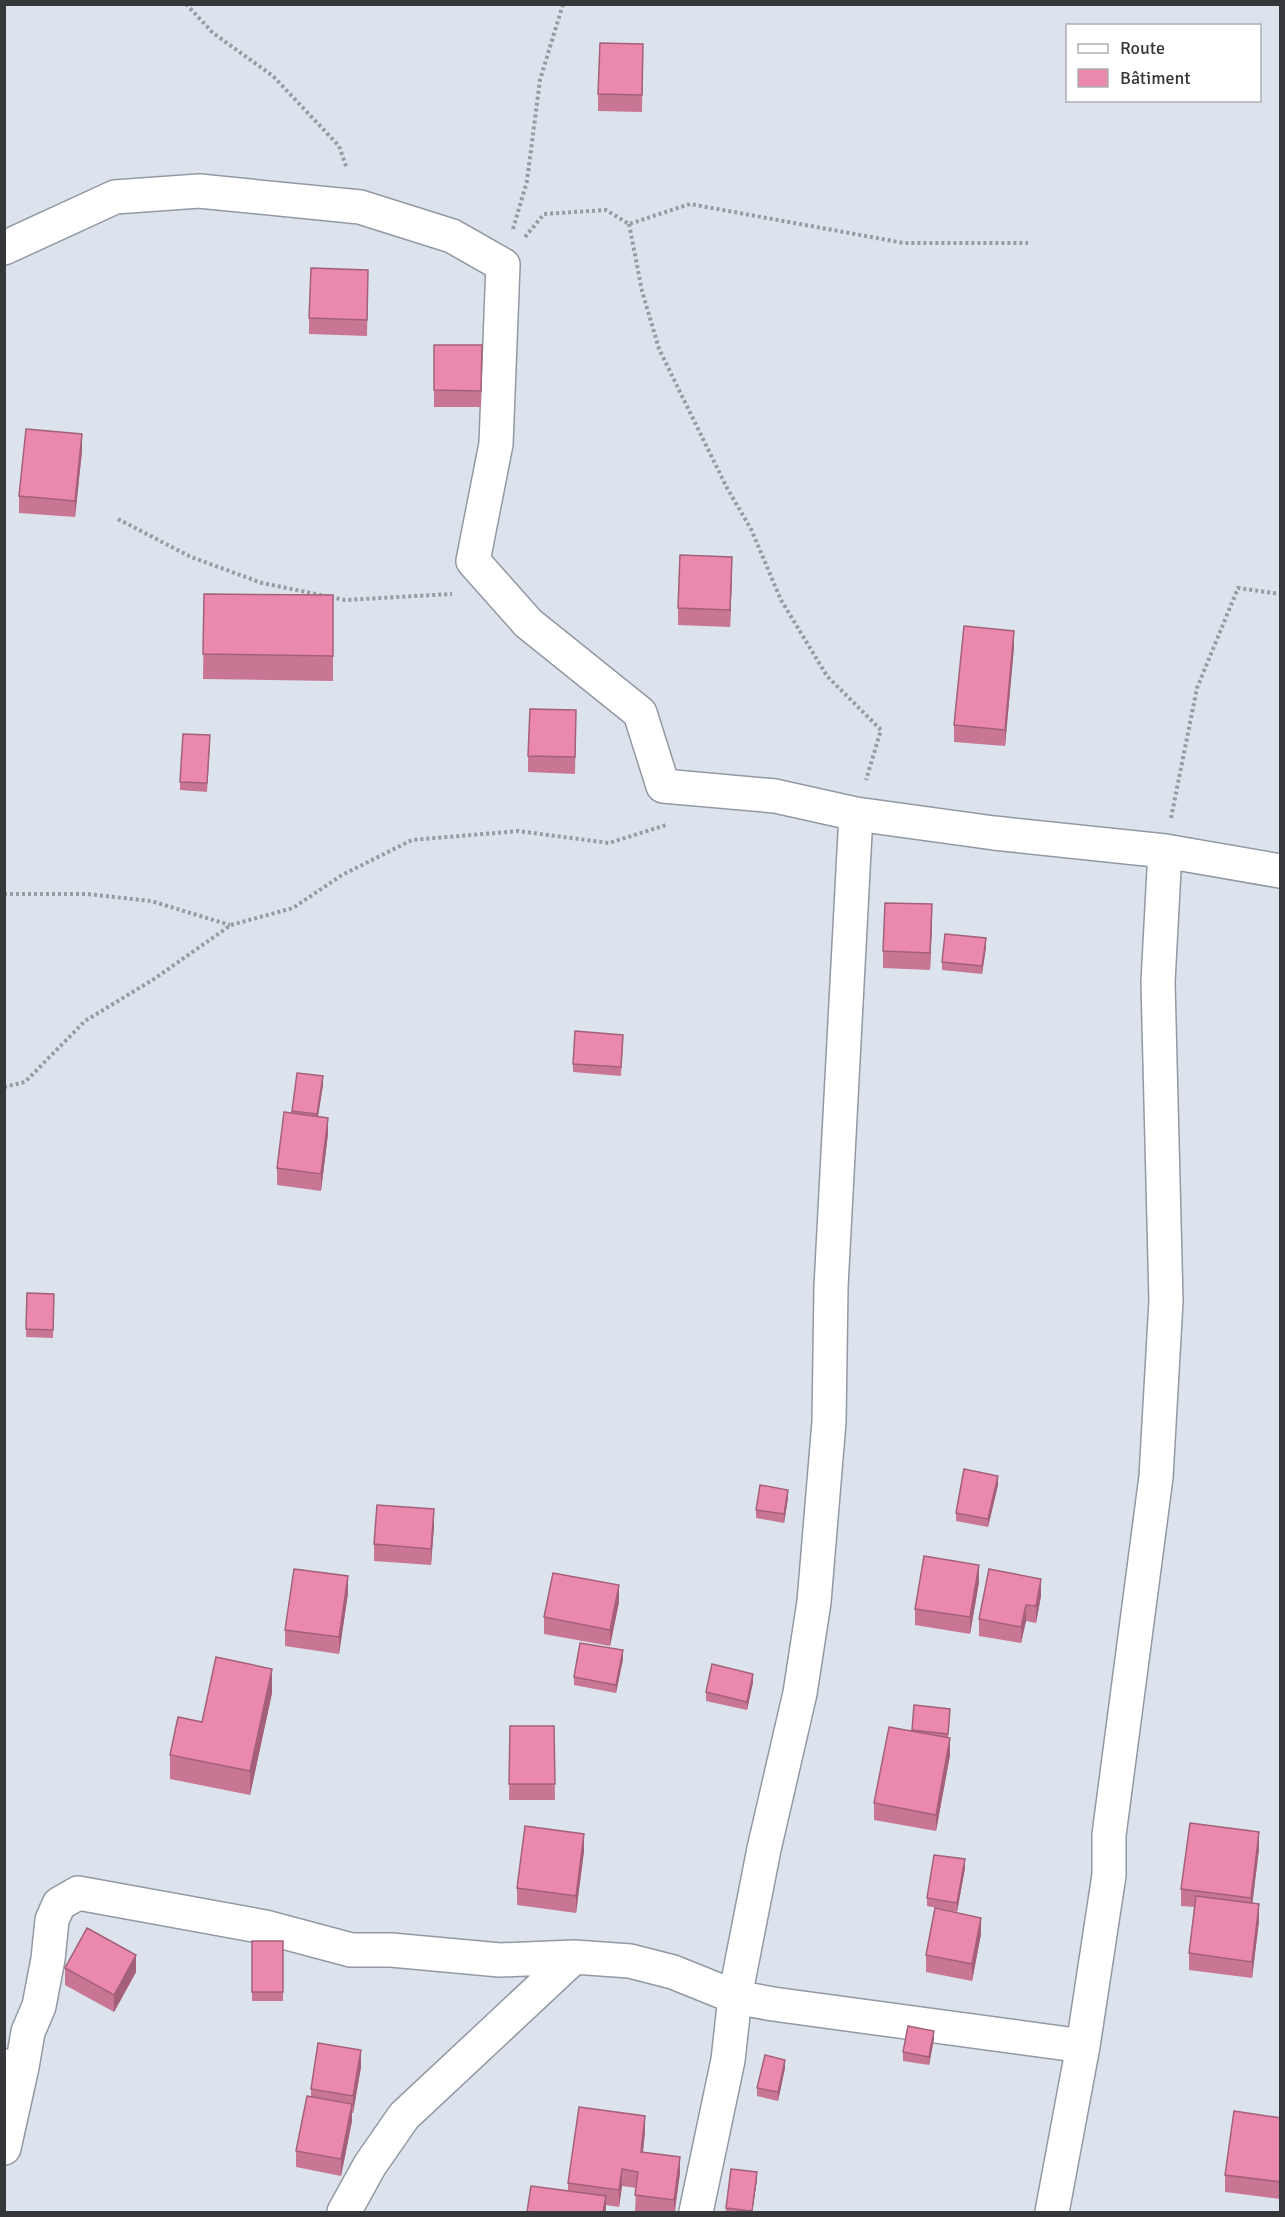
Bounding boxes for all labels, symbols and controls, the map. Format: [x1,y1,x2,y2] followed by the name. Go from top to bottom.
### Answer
[1066,24,1261,102] legend
[1120,37,1165,59] text: Route
[1120,67,1191,89] text: Bâtiment

